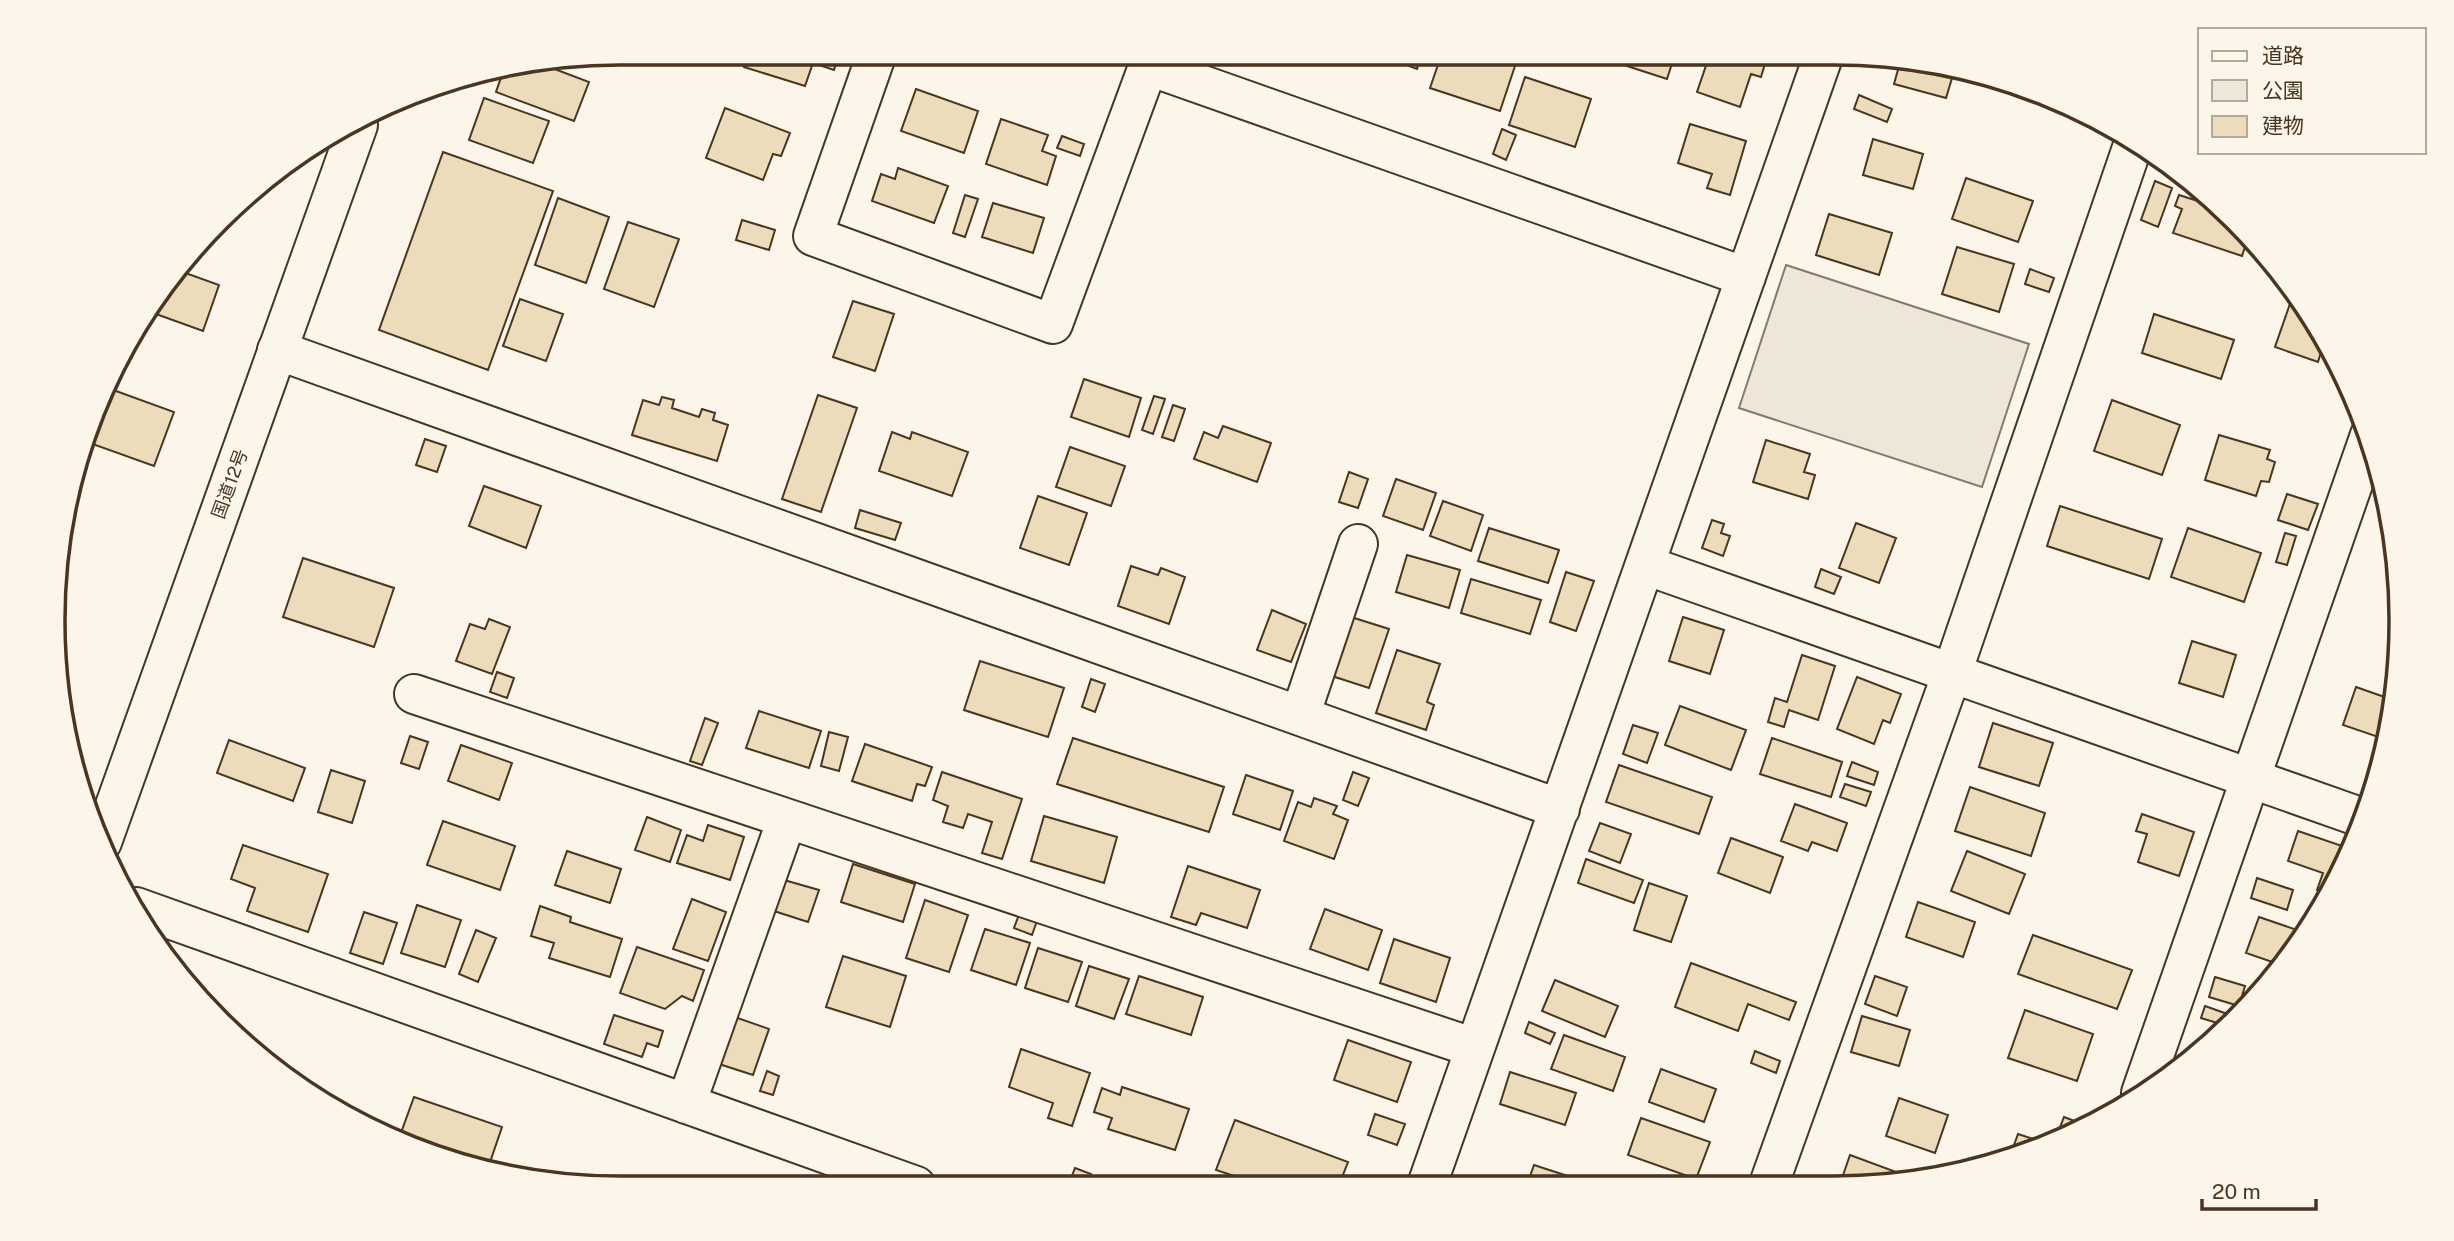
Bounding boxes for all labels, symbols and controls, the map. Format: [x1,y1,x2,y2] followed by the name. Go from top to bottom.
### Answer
[2198,28,2426,154] legend
[2262,43,2304,68] text: 道路
[2262,78,2304,103] text: 公園
[2262,113,2304,138] text: 建物
[207,446,252,521] street label: 国道12号
[2202,1168,2316,1212] scale bar
[2212,1179,2261,1204] text: 20 m

